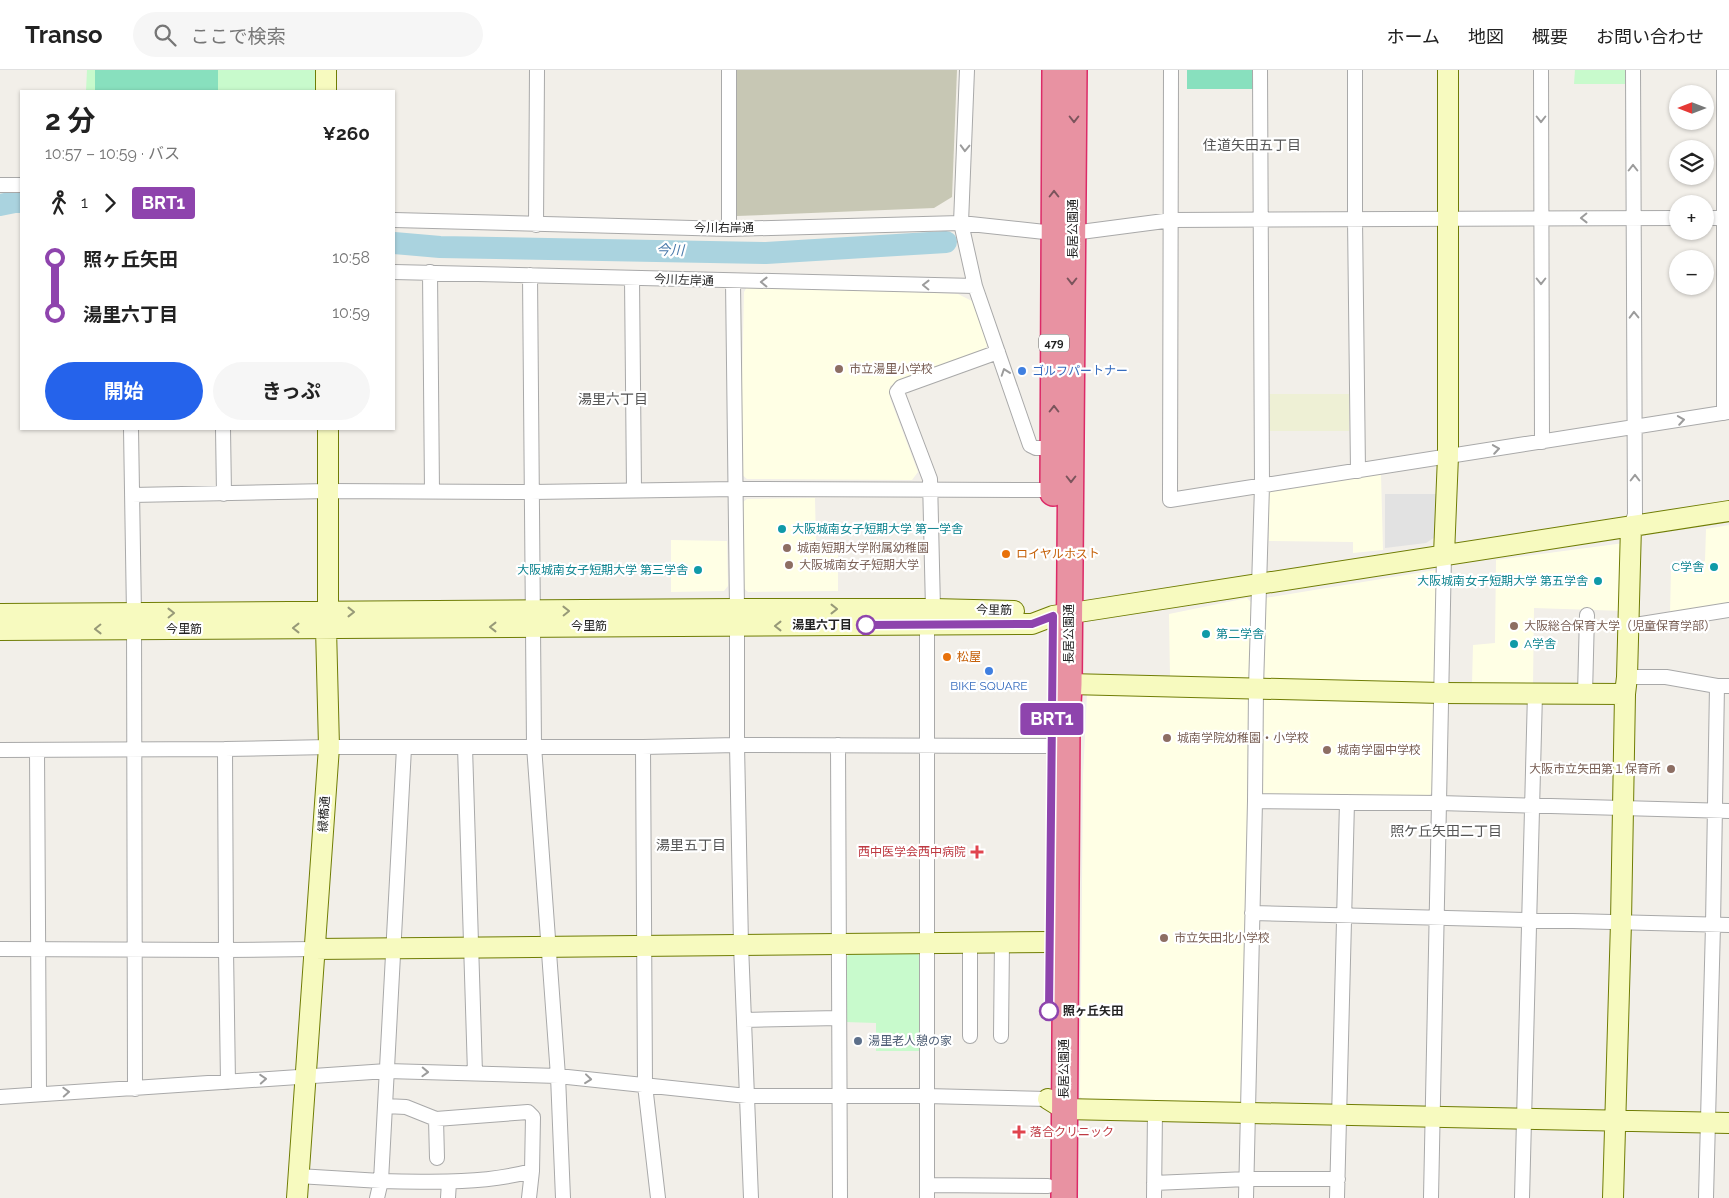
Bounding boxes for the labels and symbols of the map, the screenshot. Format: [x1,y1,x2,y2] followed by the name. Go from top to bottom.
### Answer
[1669,85,1714,130] north arrow
[1068,115,1079,123] one-way arrow
[1536,115,1546,123] one-way arrow
[1203,137,1301,153] district label: 住道矢田五丁目
[959,144,970,152] one-way arrow
[1628,164,1638,172] one-way arrow
[1049,190,1059,198] one-way arrow
[1066,199,1080,259] street label: 長居公園通
[1580,213,1588,223] one-way arrow
[694,221,754,235] street label: 今川右岸通
[656,242,686,258] water label: 今川
[654,272,714,288] street label: 今川左岸通
[760,276,768,287] one-way arrow
[1067,278,1077,285] one-way arrow
[1536,278,1546,285] one-way arrow
[922,280,930,290] one-way arrow
[1628,311,1639,319] one-way arrow
[1039,334,1069,352] road number: 479
[849,362,933,376] place label: 市立湯里小学校
[833,363,845,375] marker: 市立湯里小学校
[1032,364,1128,378] place label: ゴルフパートナー
[1016,365,1028,377] marker: ゴルフパートナー
[1001,368,1011,377] one-way arrow
[578,391,648,407] district label: 湯里六丁目
[1049,405,1059,413] one-way arrow
[1676,415,1685,425] one-way arrow
[1492,444,1501,454] one-way arrow
[1630,474,1640,482] one-way arrow
[1066,475,1076,483] one-way arrow
[792,522,963,536] place label: 大阪城南女子短期大学 第一学舎
[776,523,788,535] marker: 大阪城南女子短期大学 第一学舎
[797,541,929,555] place label: 城南短期大学附属幼稚園
[781,542,793,554] marker: 城南短期大学附属幼稚園
[1016,547,1100,561] place label: ロイヤルホスト
[1000,548,1012,560] marker: ロイヤルホスト
[799,558,919,572] place label: 大阪城南女子短期大学
[783,559,795,571] marker: 大阪城南女子短期大学
[1672,560,1704,574] place label: C学舎
[1708,561,1720,573] marker: C学舎
[517,563,688,577] place label: 大阪城南女子短期大学 第三学舎
[692,564,704,576] marker: 大阪城南女子短期大学 第三学舎
[1417,574,1588,588] place label: 大阪城南女子短期大学 第五学舎
[1592,575,1604,587] marker: 大阪城南女子短期大学 第五学舎
[976,603,1012,617] street label: 今里筋
[830,604,838,614] one-way arrow
[1062,604,1076,664] street label: 長居公園通
[562,606,570,616] one-way arrow
[348,607,355,617] one-way arrow
[168,608,175,618] one-way arrow
[856,615,876,635] marker: 湯里六丁目
[792,618,852,632] place label: 湯里六丁目
[571,619,607,633] street label: 今里筋
[1524,619,1716,633] place label: 大阪総合保育大学（児童保育学部）
[1508,620,1520,632] marker: 大阪総合保育大学（児童保育学部）
[774,621,782,631] one-way arrow
[166,622,202,636] street label: 今里筋
[489,622,496,632] one-way arrow
[291,623,299,633] one-way arrow
[94,624,102,634] one-way arrow
[1216,627,1264,641] place label: 第二学舎
[1200,628,1212,640] marker: 第二学舎
[1524,637,1556,651] place label: A学舎
[1508,638,1520,650] marker: A学舎
[957,650,981,664] place label: 松屋
[941,651,953,663] marker: 松屋
[983,665,995,677] marker: BIKE SQUARE
[950,679,1028,693] place label: BIKE SQUARE
[1017,703,1087,735] line badge: BRT1
[1177,731,1309,745] place label: 城南学院幼稚園・小学校
[1161,732,1173,744] marker: 城南学院幼稚園・小学校
[1337,743,1421,757] place label: 城南学園中学校
[1321,744,1333,756] marker: 城南学園中学校
[1529,762,1661,776] place label: 大阪市立矢田第１保育所
[1665,763,1677,775] marker: 大阪市立矢田第１保育所
[316,796,332,832] street label: 緑橋通
[1390,823,1502,839] district label: 照ケ丘矢田二丁目
[656,837,726,853] district label: 湯里五丁目
[858,845,966,859] place label: 西中医学会西中病院
[970,845,984,859] marker: 西中医学会西中病院
[1174,931,1270,945] place label: 市立矢田北小学校
[1158,932,1170,944] marker: 市立矢田北小学校
[1039,1001,1059,1021] marker: 照ヶ丘矢田
[1063,1004,1123,1018] place label: 照ヶ丘矢田
[868,1034,952,1048] place label: 湯里老人憩の家
[852,1035,864,1047] marker: 湯里老人憩の家
[1057,1039,1071,1099] street label: 長居公園通
[422,1067,430,1077] one-way arrow
[584,1073,592,1084] one-way arrow
[259,1074,267,1085] one-way arrow
[62,1087,70,1098] one-way arrow
[1012,1125,1026,1139] marker: 落合クリニック
[1030,1125,1114,1139] place label: 落合クリニック

